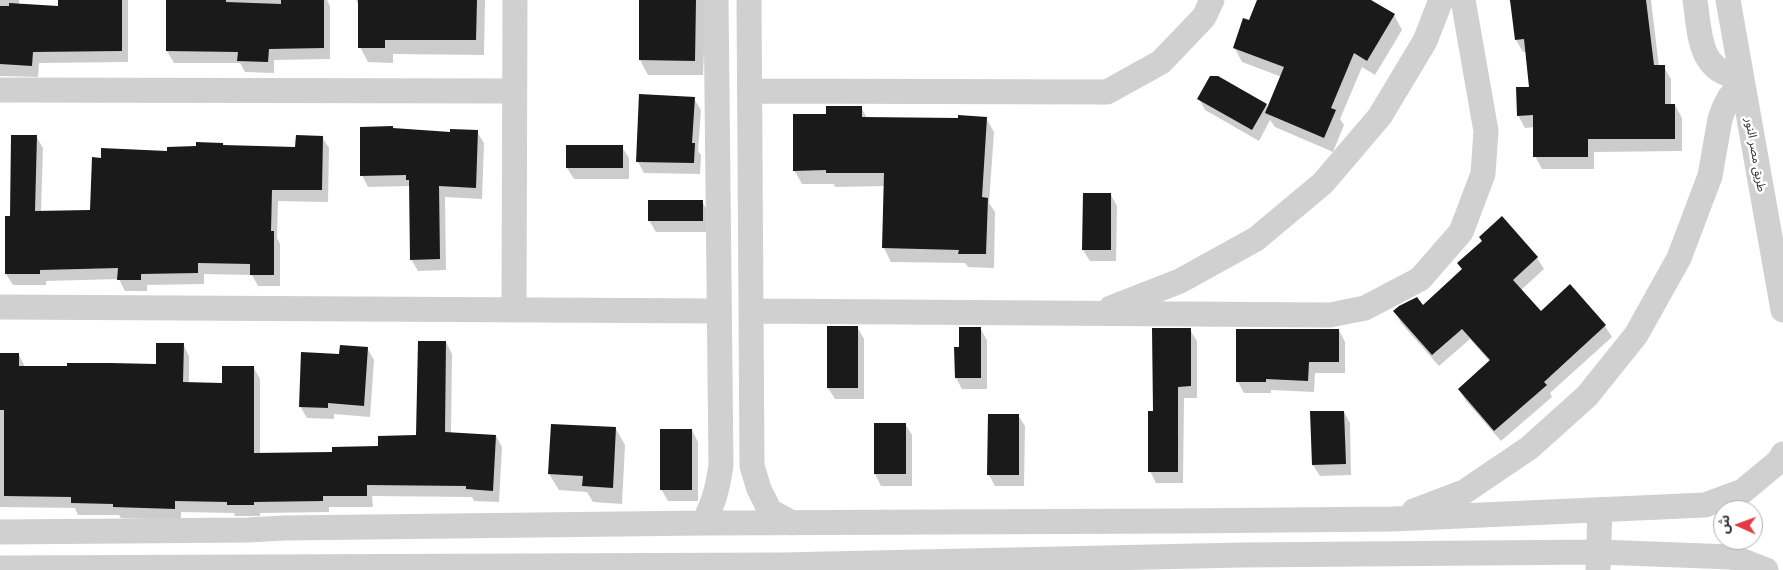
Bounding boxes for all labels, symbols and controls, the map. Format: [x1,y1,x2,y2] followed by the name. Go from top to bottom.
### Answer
[1741,117,1769,193] street label: طريق مصر النور
[1713,500,1763,550] north arrow
[1716,515,1732,534] text: ش

